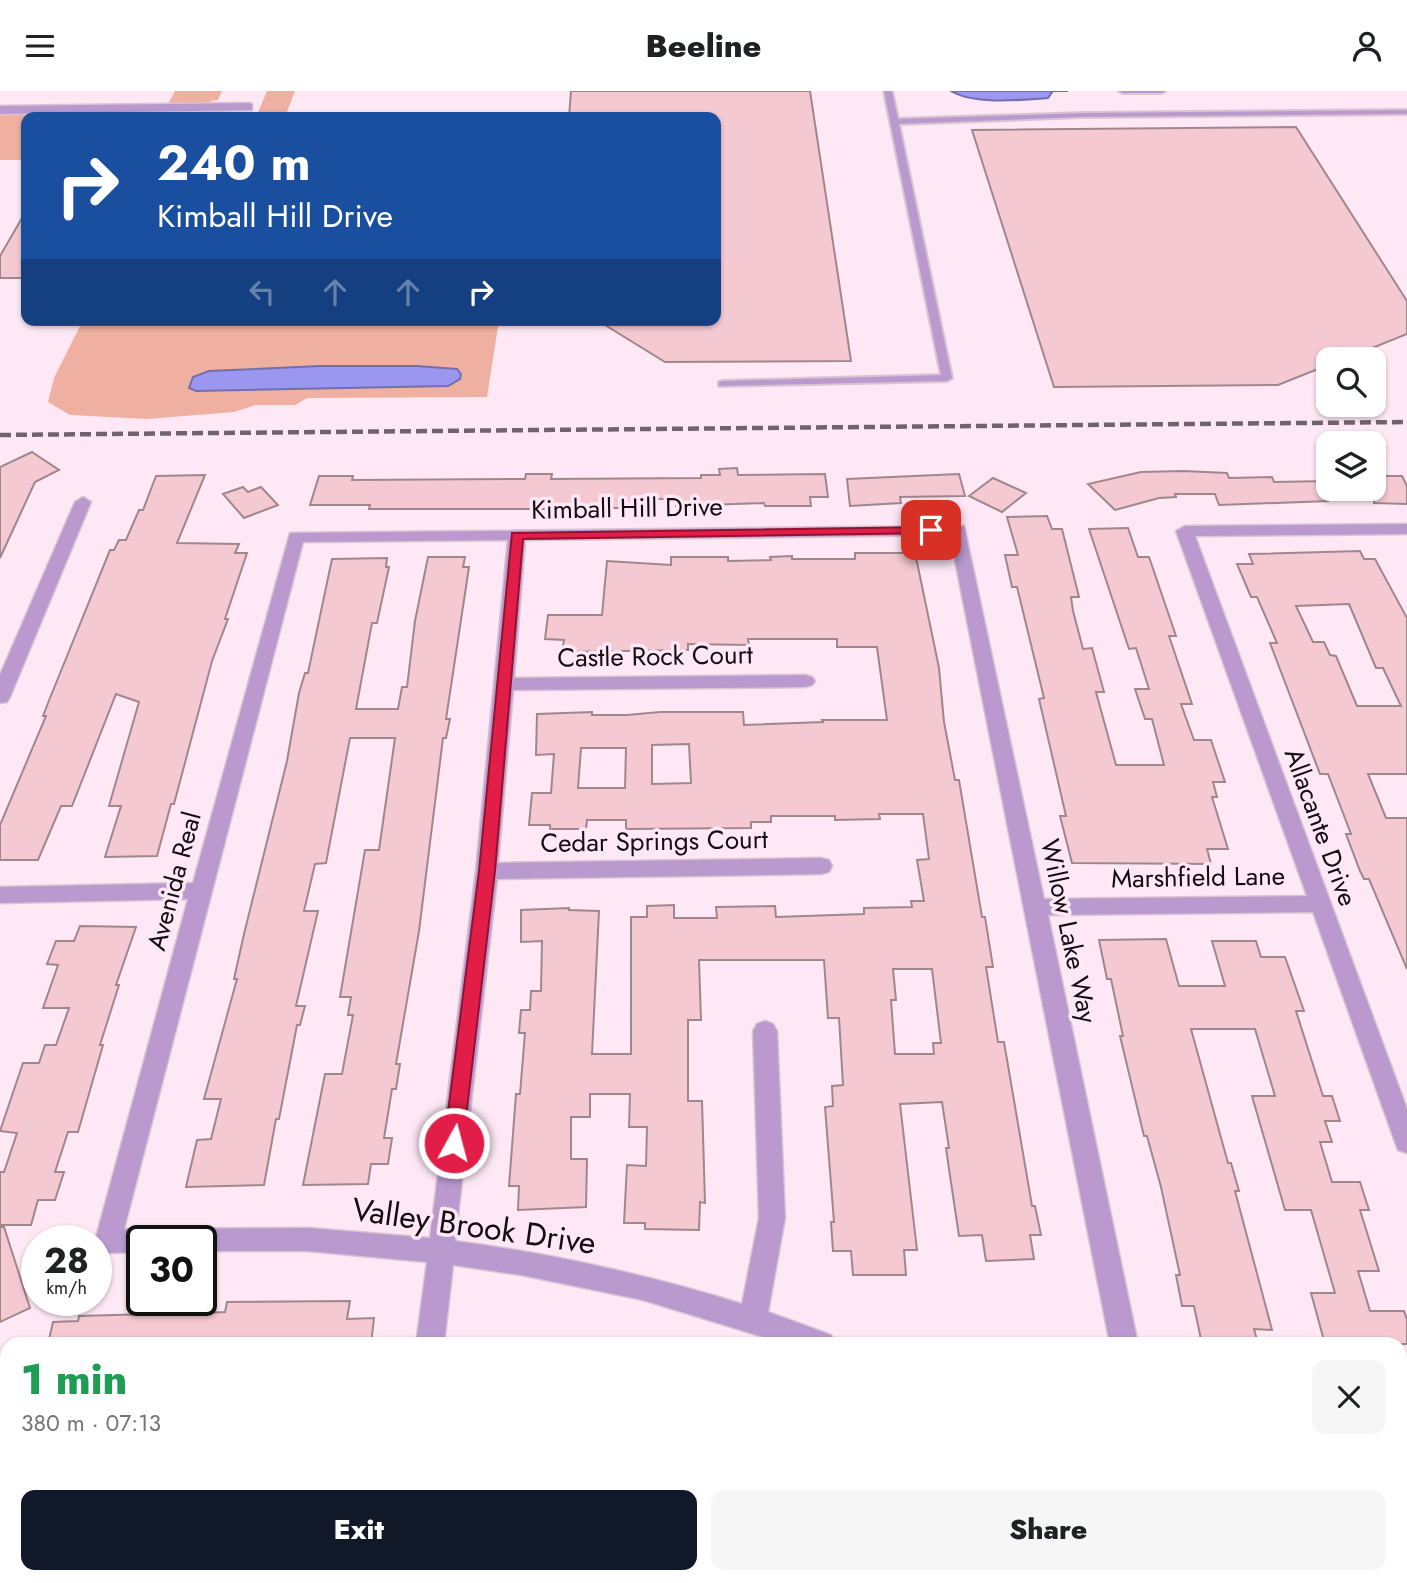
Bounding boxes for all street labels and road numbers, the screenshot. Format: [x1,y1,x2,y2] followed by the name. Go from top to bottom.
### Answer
[531,487,723,529] street label: Kimball Hill Drive
[557,635,754,677] street label: Castle Rock Court
[1275,743,1367,911] street label: Allacante Drive
[137,807,211,955] street label: Avenida Real
[540,820,769,862] street label: Cedar Springs Court
[1031,836,1107,1027] street label: Willow Lake Way
[1111,856,1285,898] street label: Marshfield Lane
[349,1186,599,1266] street label: Valley Brook Drive

